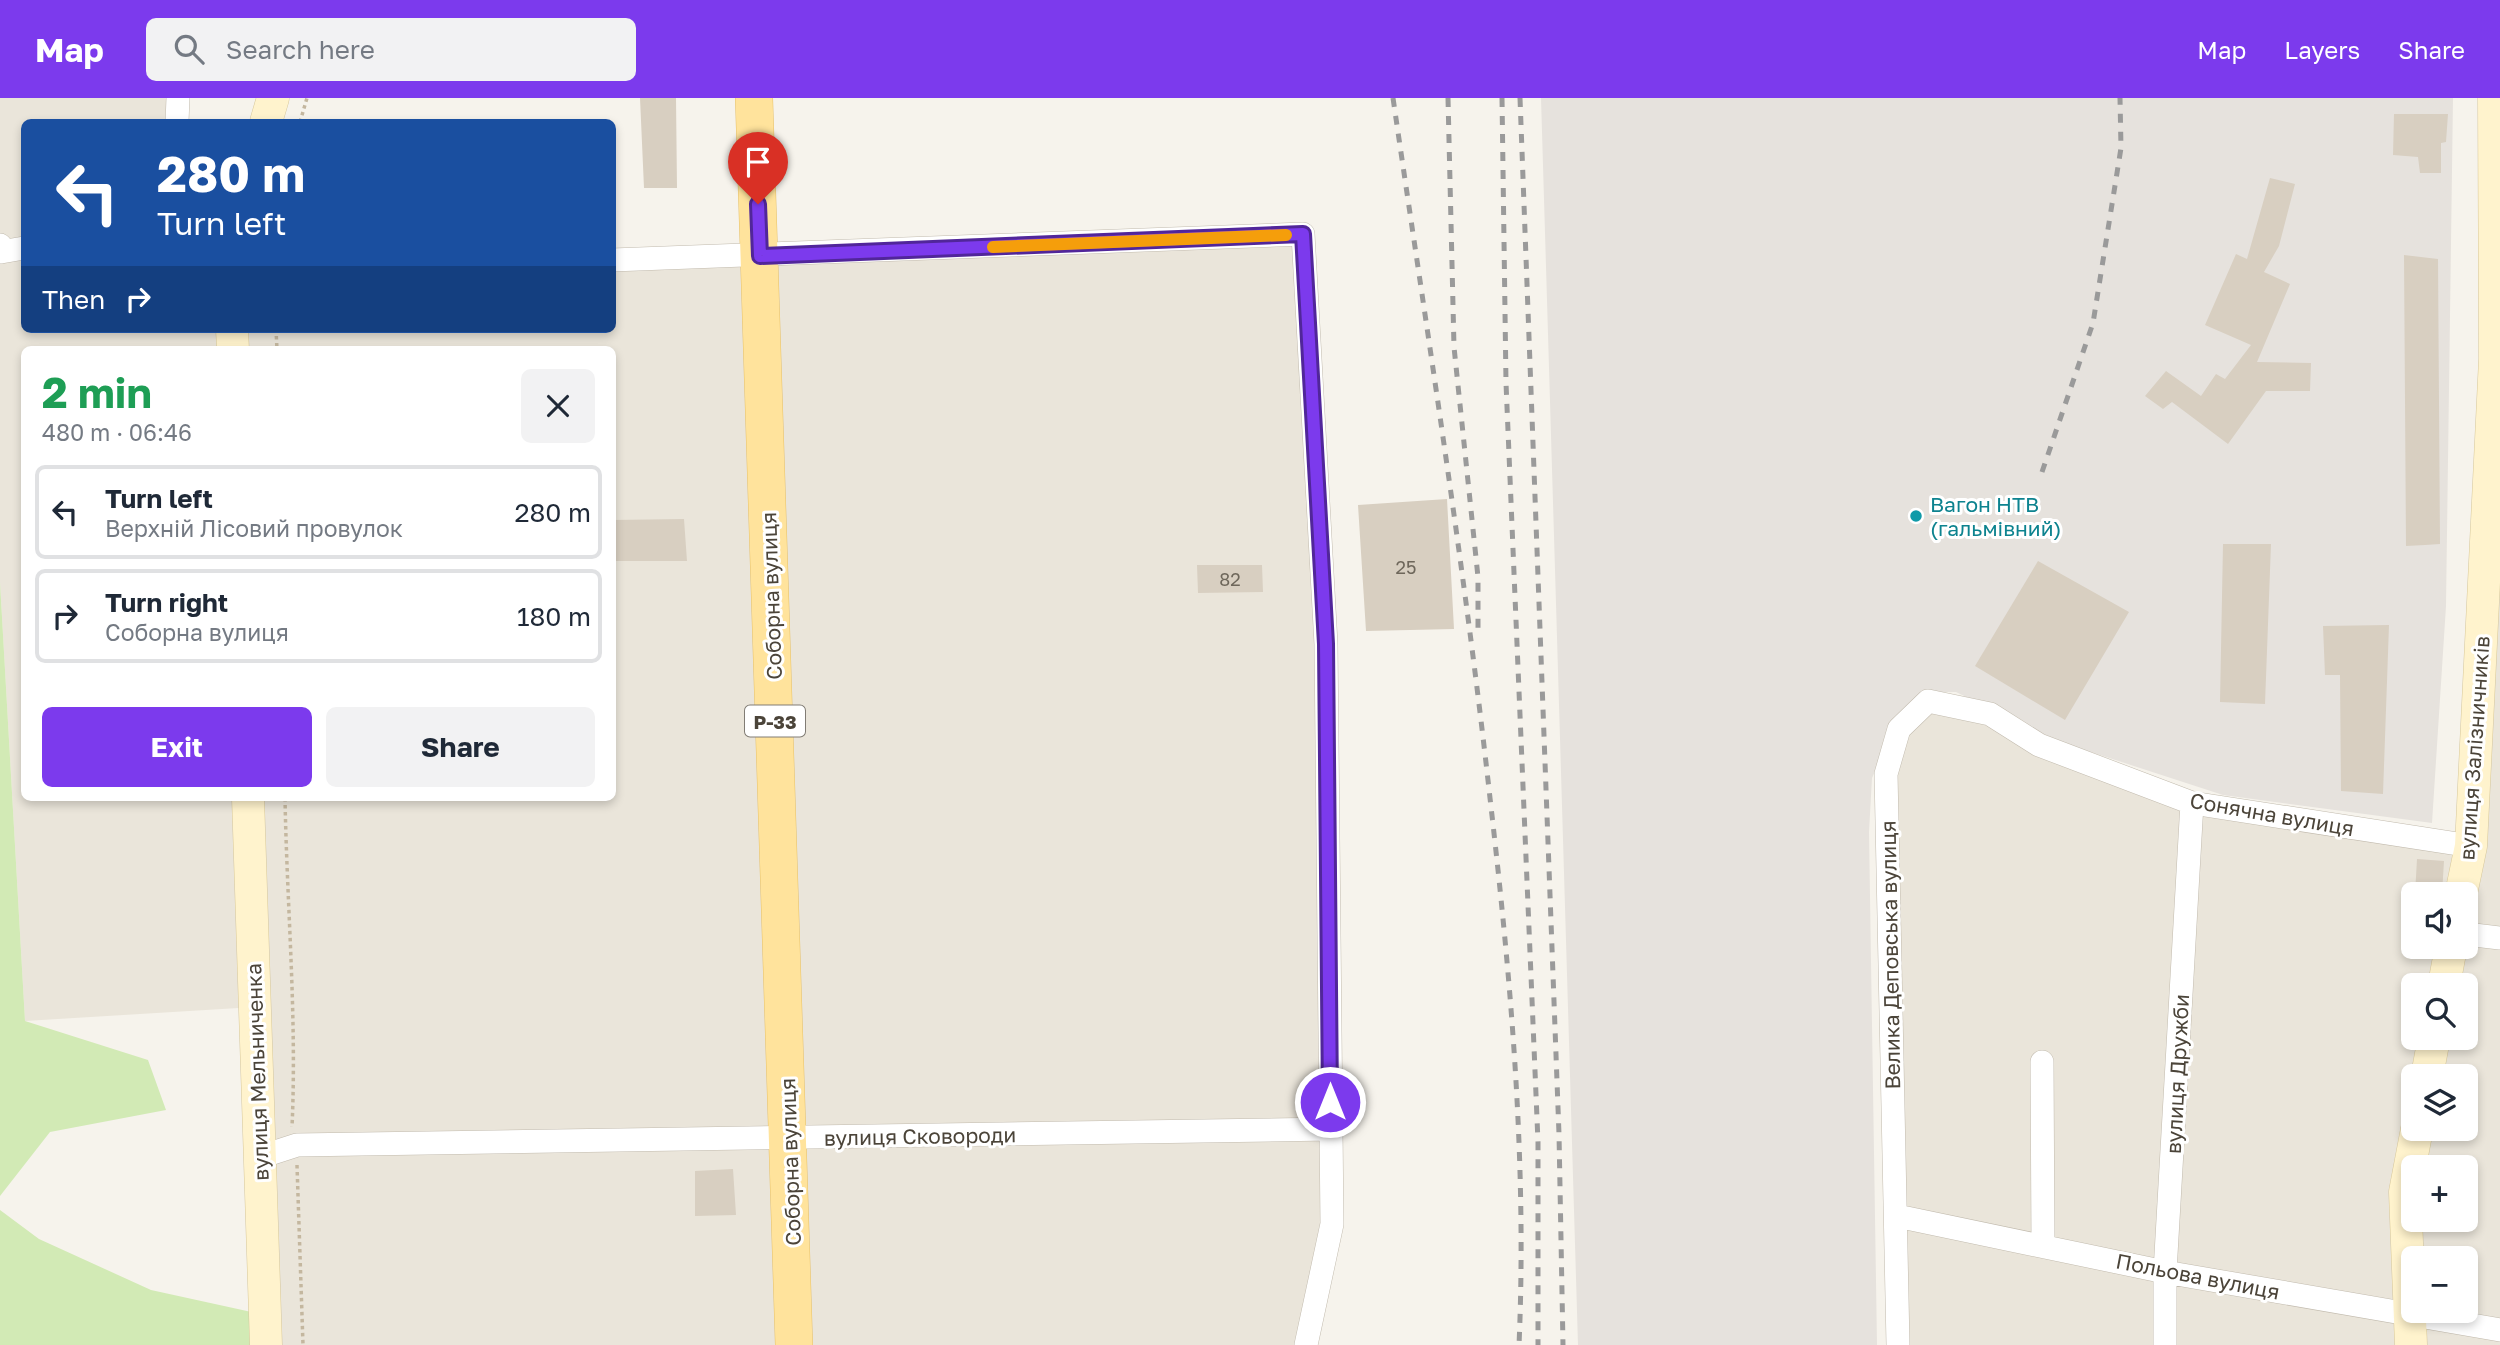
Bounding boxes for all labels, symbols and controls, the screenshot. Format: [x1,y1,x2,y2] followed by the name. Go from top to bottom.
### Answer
[146,18,636,81] search box
[35,30,104,69] text: Map
[170,30,208,68] icon: search
[226,34,375,65] text: Search here
[2197,35,2246,64] text: Map
[2284,35,2360,64] text: Layers
[2398,35,2465,64] text: Share
[728,132,788,204] pin
[739,143,777,181] icon: arrive
[157,144,305,203] text: 280 m
[42,147,133,238] icon: left
[157,204,286,242] text: Turn left
[119,280,157,318] icon: right
[42,284,105,315] text: Then
[42,367,152,417] text: 2 min
[521,369,595,443] button: close
[42,418,192,446] text: 480 m · 06:46
[105,483,213,514] text: Turn left
[1930,491,2061,541] place label: Вагон НТВ (гальмівний)
[46,493,84,531] icon: left
[514,497,591,528] text: 280 m
[1908,508,1924,524] marker: Вагон НТВ (гальмівний)
[755,512,787,680] street label: Соборна вулиця
[105,514,403,542] text: Верхній Лісовий провулок
[1396,556,1416,578] house number: 25
[1219,568,1241,590] house number: 82
[105,587,228,618] text: Turn right
[46,597,84,635] icon: right
[517,601,591,632] text: 180 m
[105,618,289,646] text: Соборна вулиця
[2453,635,2495,861] street label: вулиця Залізничників
[745,706,805,736] road number: Р-33
[42,707,312,787] button: Exit
[326,707,595,787] button: Share
[2188,787,2356,841] street label: Сонячна вулиця
[1875,820,1905,1090] street label: Велика Деповська вулиця
[2401,882,2478,1323] map controls
[2401,882,2478,959] button: sound
[240,963,274,1181] street label: вулиця Мельниченка
[2401,973,2478,1050] button: search
[2160,993,2194,1155] street label: вулиця Дружби
[2401,1064,2478,1141] button: layers
[1293,1065,1367,1139] position arrow
[774,1078,806,1246] street label: Соборна вулиця
[824,1121,1016,1151] street label: вулиця Сковороди
[2401,1155,2478,1232] button: +
[2401,1246,2478,1323] button: −
[2114,1247,2282,1305] street label: Польова вулиця

